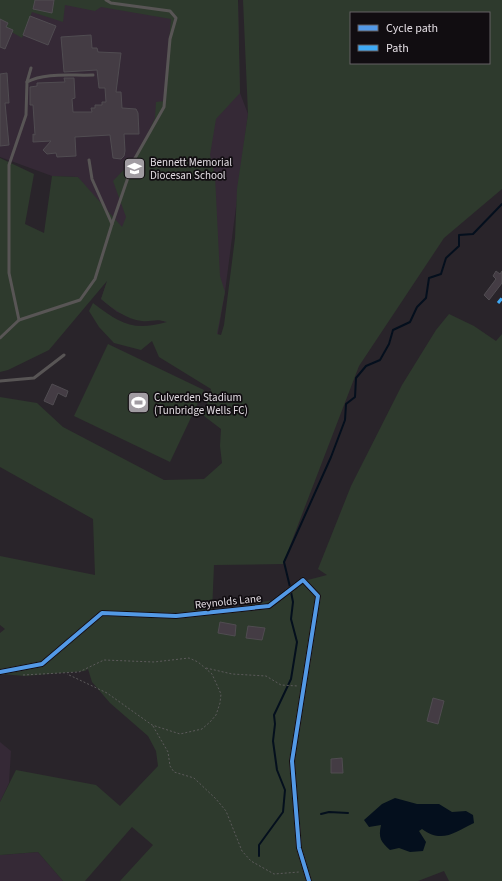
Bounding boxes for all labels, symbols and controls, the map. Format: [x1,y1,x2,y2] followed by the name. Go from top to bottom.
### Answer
[350,12,490,64] legend
[386,20,438,37] text: Cycle path
[386,40,409,57] text: Path
[121,155,147,181] school or university icon: Bennett Memorial Diocesan School
[150,155,232,183] place label: Bennett Memorial Diocesan School
[126,390,152,416] sports icon: Culverden Stadium (Tunbridge Wells FC)
[154,390,248,418] place label: Culverden Stadium (Tunbridge Wells FC)
[194,590,263,612] street label: Reynolds Lane

